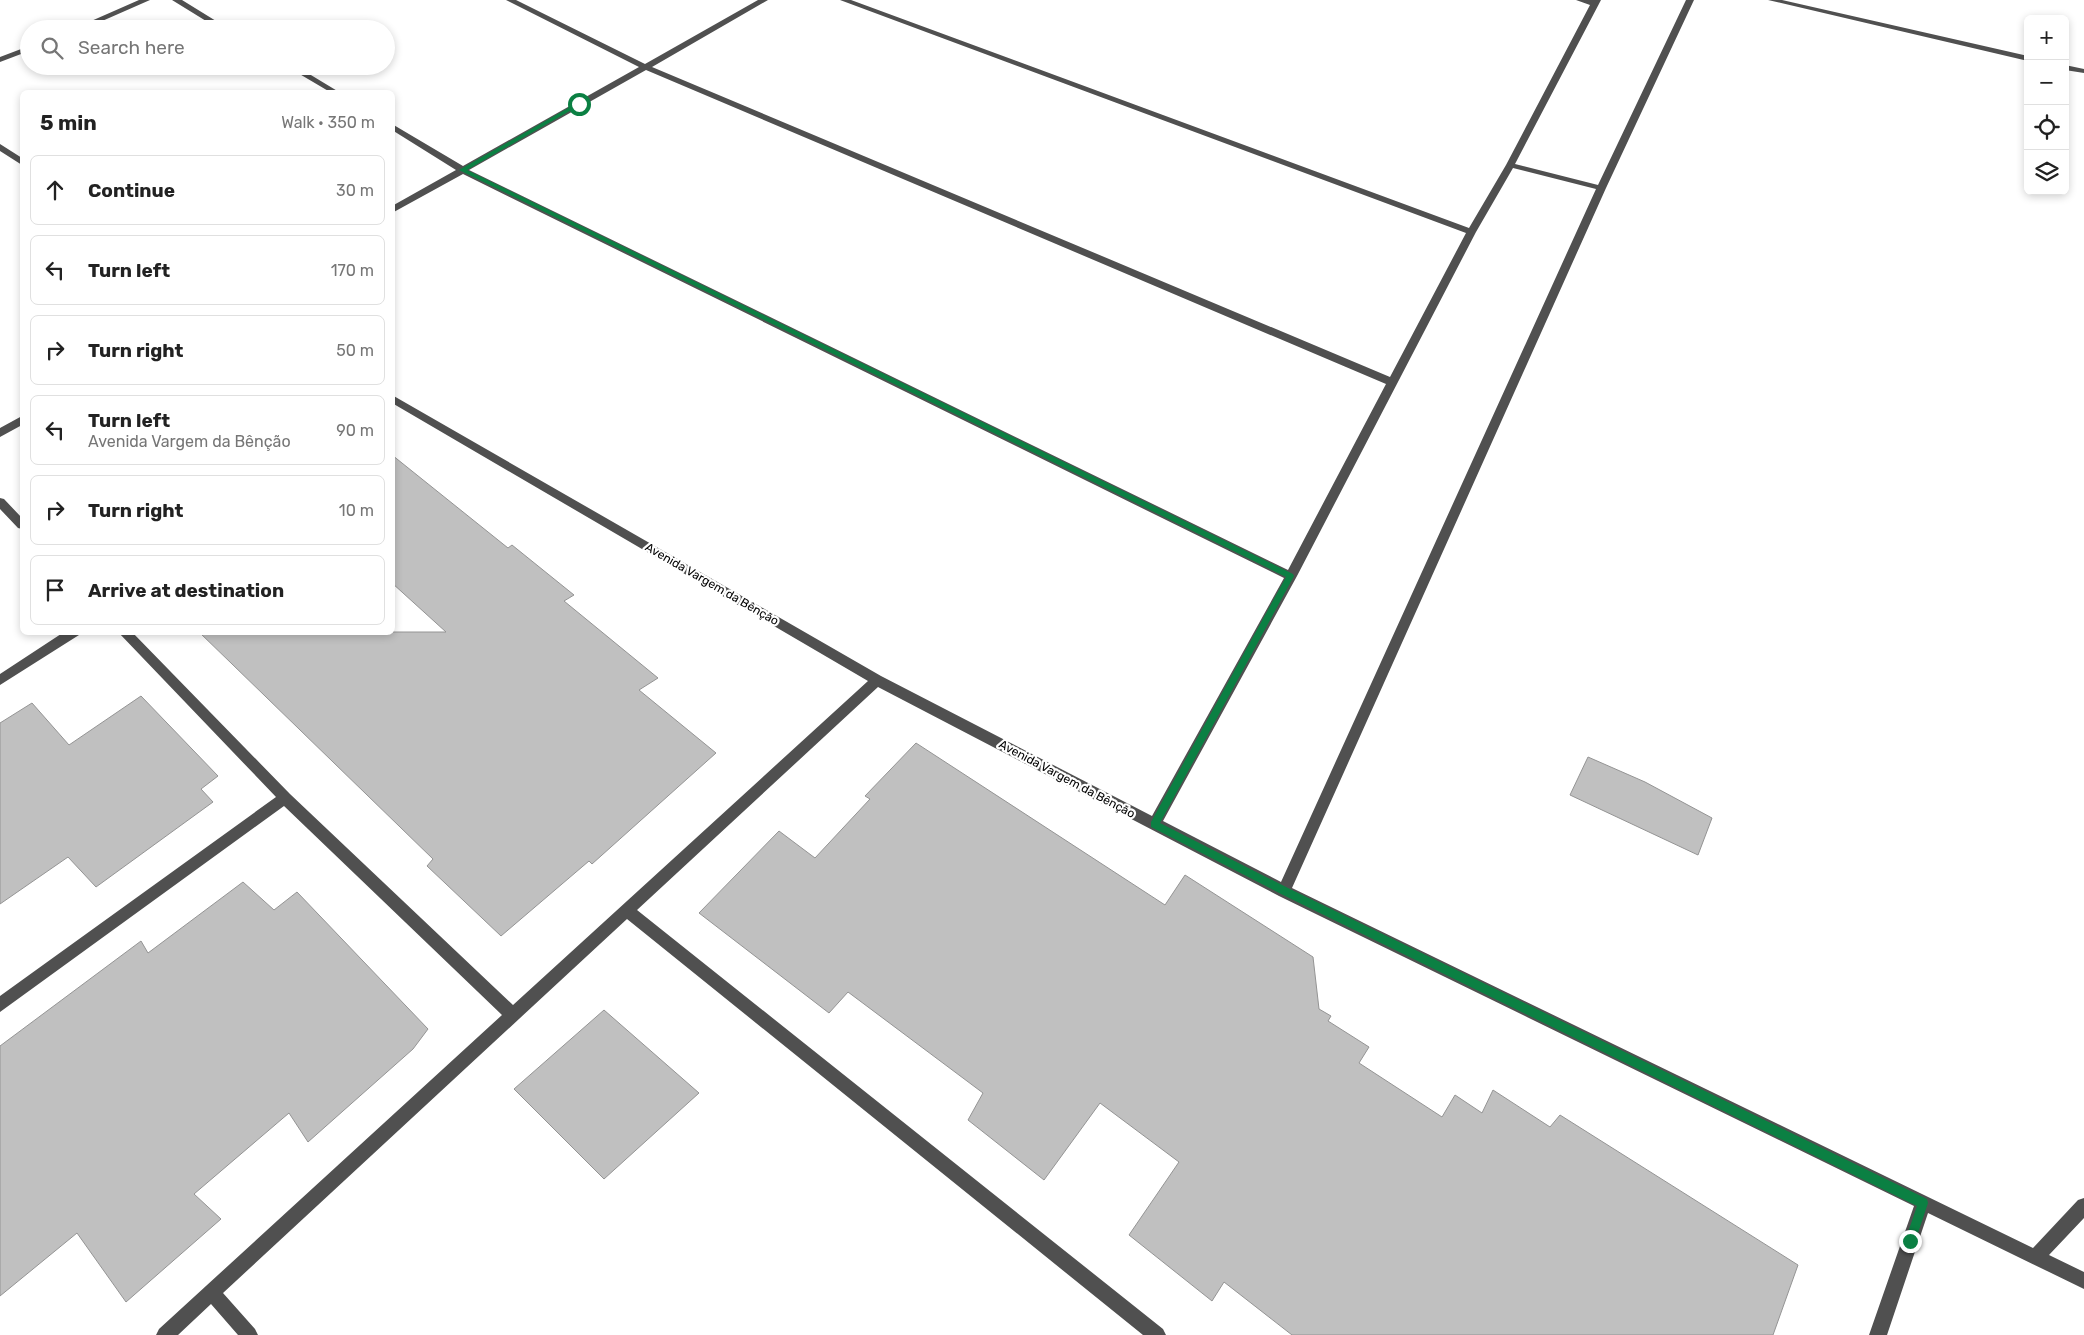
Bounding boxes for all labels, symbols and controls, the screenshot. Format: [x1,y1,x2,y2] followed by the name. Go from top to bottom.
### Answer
[2024,15,2069,195] map controls
[2024,15,2069,60] button: +
[20,20,395,75] search box
[38,34,66,62] icon: search
[78,36,185,59] text: Search here
[2024,60,2069,105] button: −
[568,93,591,116] route start
[2024,105,2069,150] button: locate
[40,110,97,135] text: 5 min
[281,113,375,132] text: Walk · 350 m
[2024,150,2069,195] button: layers
[41,176,69,204] icon: ahead
[88,179,175,202] text: Continue
[336,181,374,200] text: 30 m
[41,256,69,284] icon: left
[88,259,170,282] text: Turn left
[331,261,374,280] text: 170 m
[41,336,69,364] icon: right
[88,339,183,362] text: Turn right
[336,341,374,360] text: 50 m
[88,409,170,432] text: Turn left
[41,416,69,444] icon: left
[336,421,374,440] text: 90 m
[88,432,291,451] text: Avenida Vargem da Bênção
[41,496,69,524] icon: right
[88,499,183,522] text: Turn right
[339,501,374,520] text: 10 m
[643,540,781,628] street label: Avenida Vargem da Bênção
[41,576,69,604] icon: arrive
[88,579,284,602] text: Arrive at destination
[997,737,1137,821] street label: Avenida Vargem da Bênção
[1899,1230,1922,1253] route end

